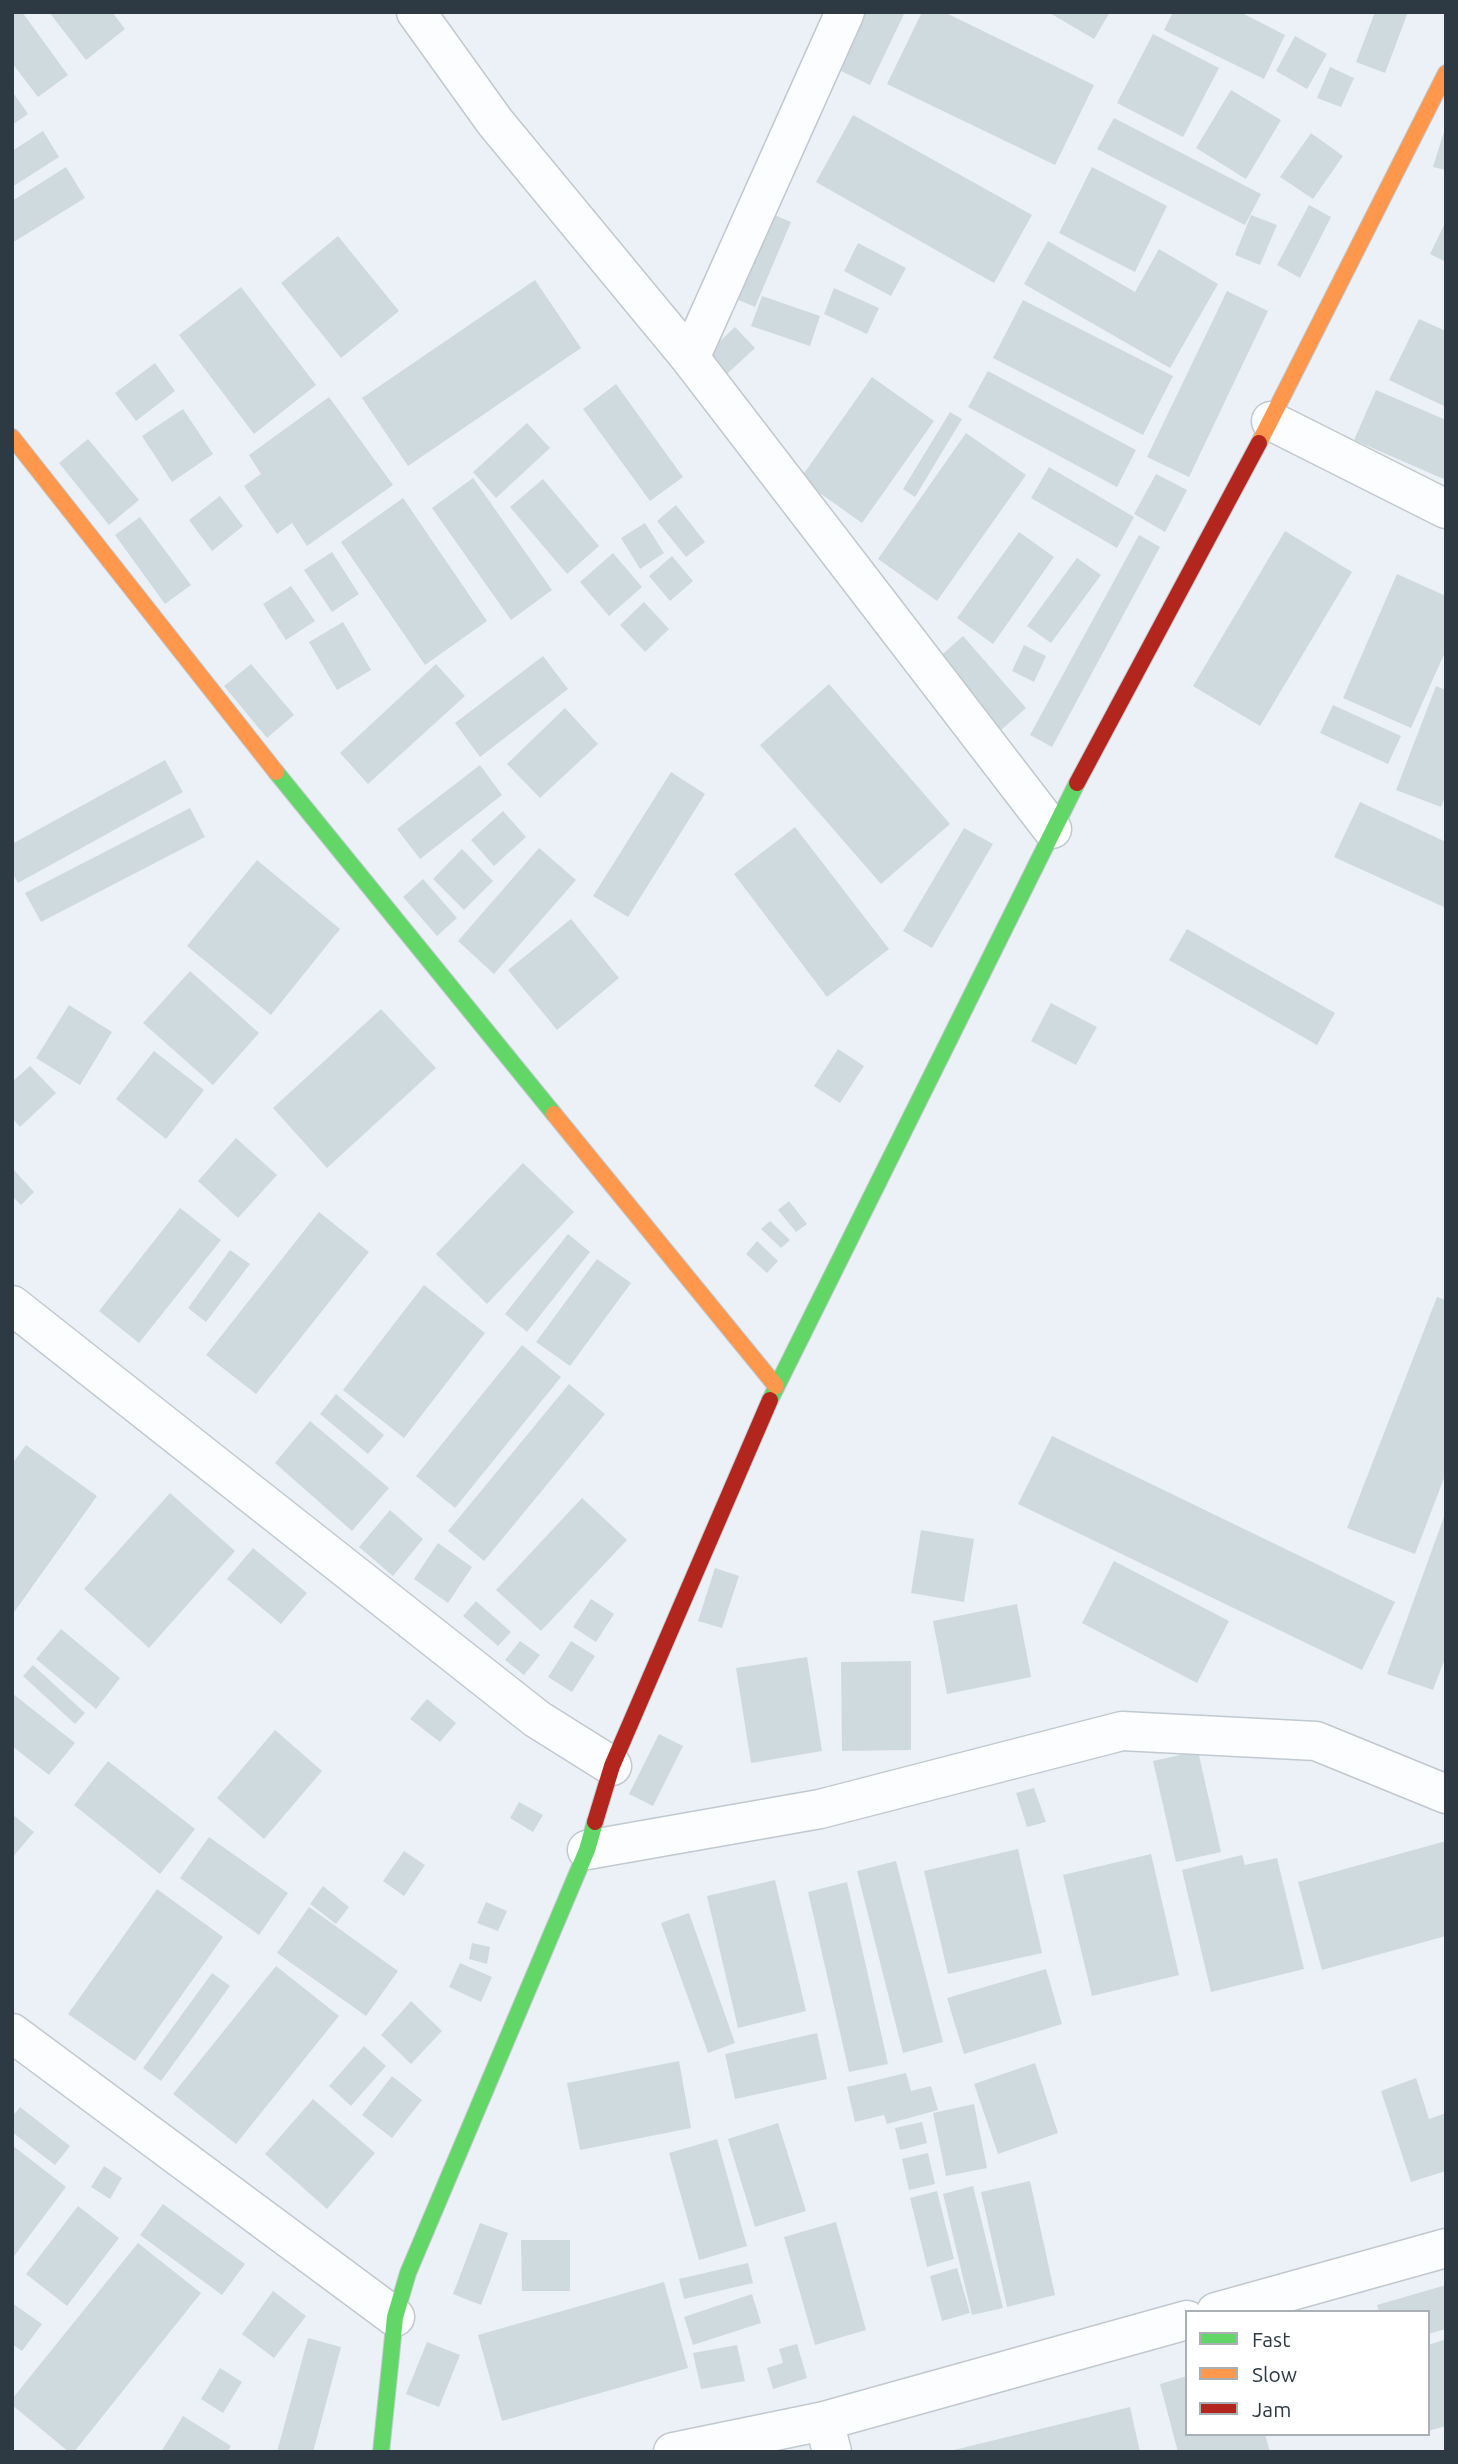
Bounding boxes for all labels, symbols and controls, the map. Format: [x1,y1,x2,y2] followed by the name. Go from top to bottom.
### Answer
[1185,2310,1430,2436] legend
[1252,2327,1290,2351] text: Fast
[1252,2362,1297,2386] text: Slow
[1252,2397,1291,2421] text: Jam

